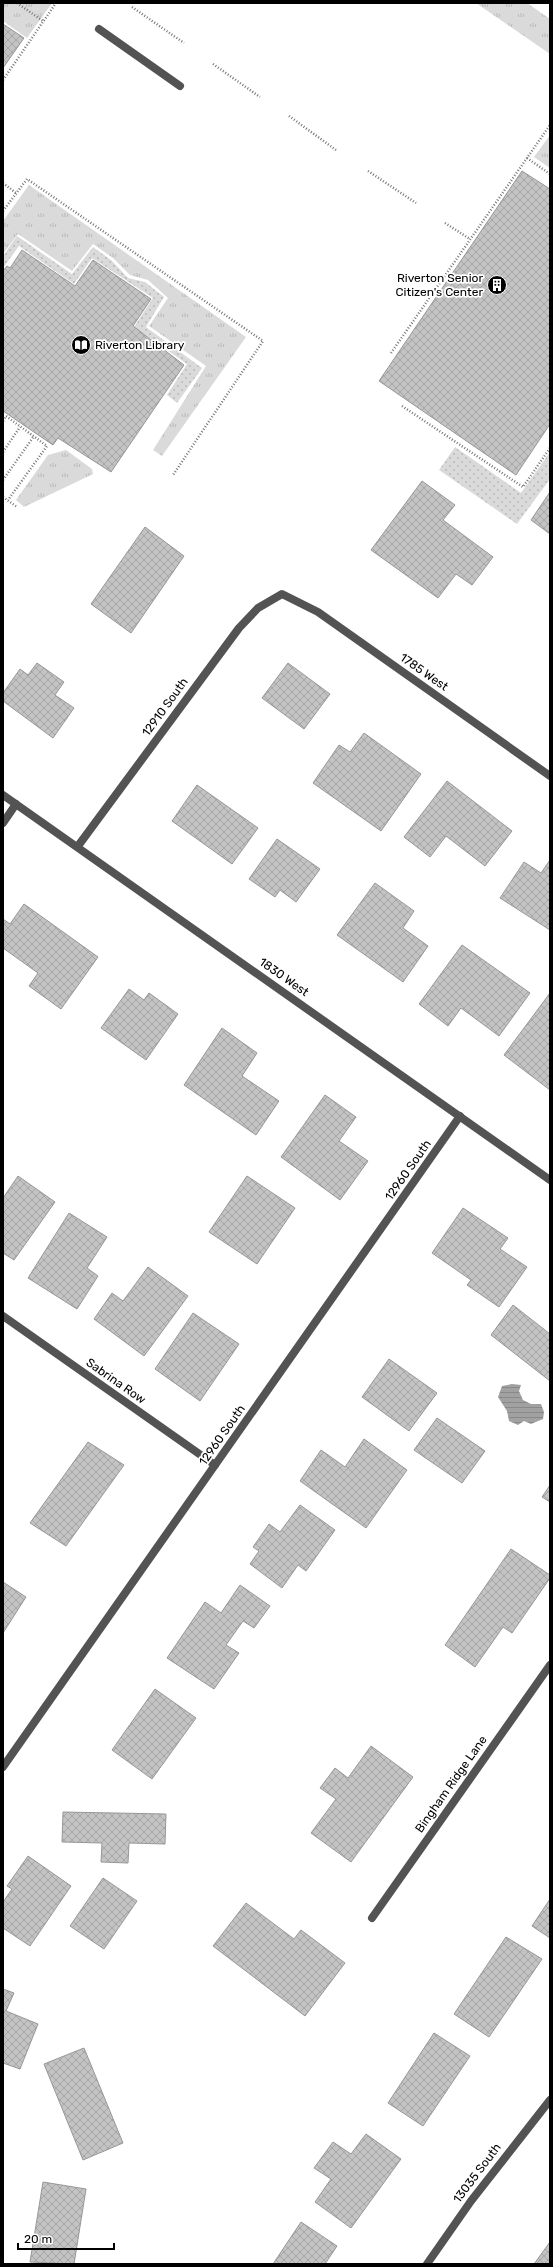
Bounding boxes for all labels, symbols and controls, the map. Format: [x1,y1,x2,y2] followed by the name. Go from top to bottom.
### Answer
[396,271,483,299] place label: Riverton Senior Citizen's Center
[486,274,508,296] building icon: Riverton Senior Citizen's Center
[70,334,92,356] library icon: Riverton Library
[95,338,185,352] place label: Riverton Library
[397,650,451,694] street label: 1785 West
[139,675,191,739] street label: 12910 South
[257,955,312,999] street label: 1830 West
[382,1137,434,1203] street label: 12960 South
[83,1355,149,1407] street label: Sabrina Row
[196,1402,248,1468] street label: 12960 South
[412,1733,490,1835] street label: Bingham Ridge Lane
[450,2141,504,2205] street label: 13035 South
[18,2225,114,2251] scale bar
[24,2232,52,2246] text: 20 m

